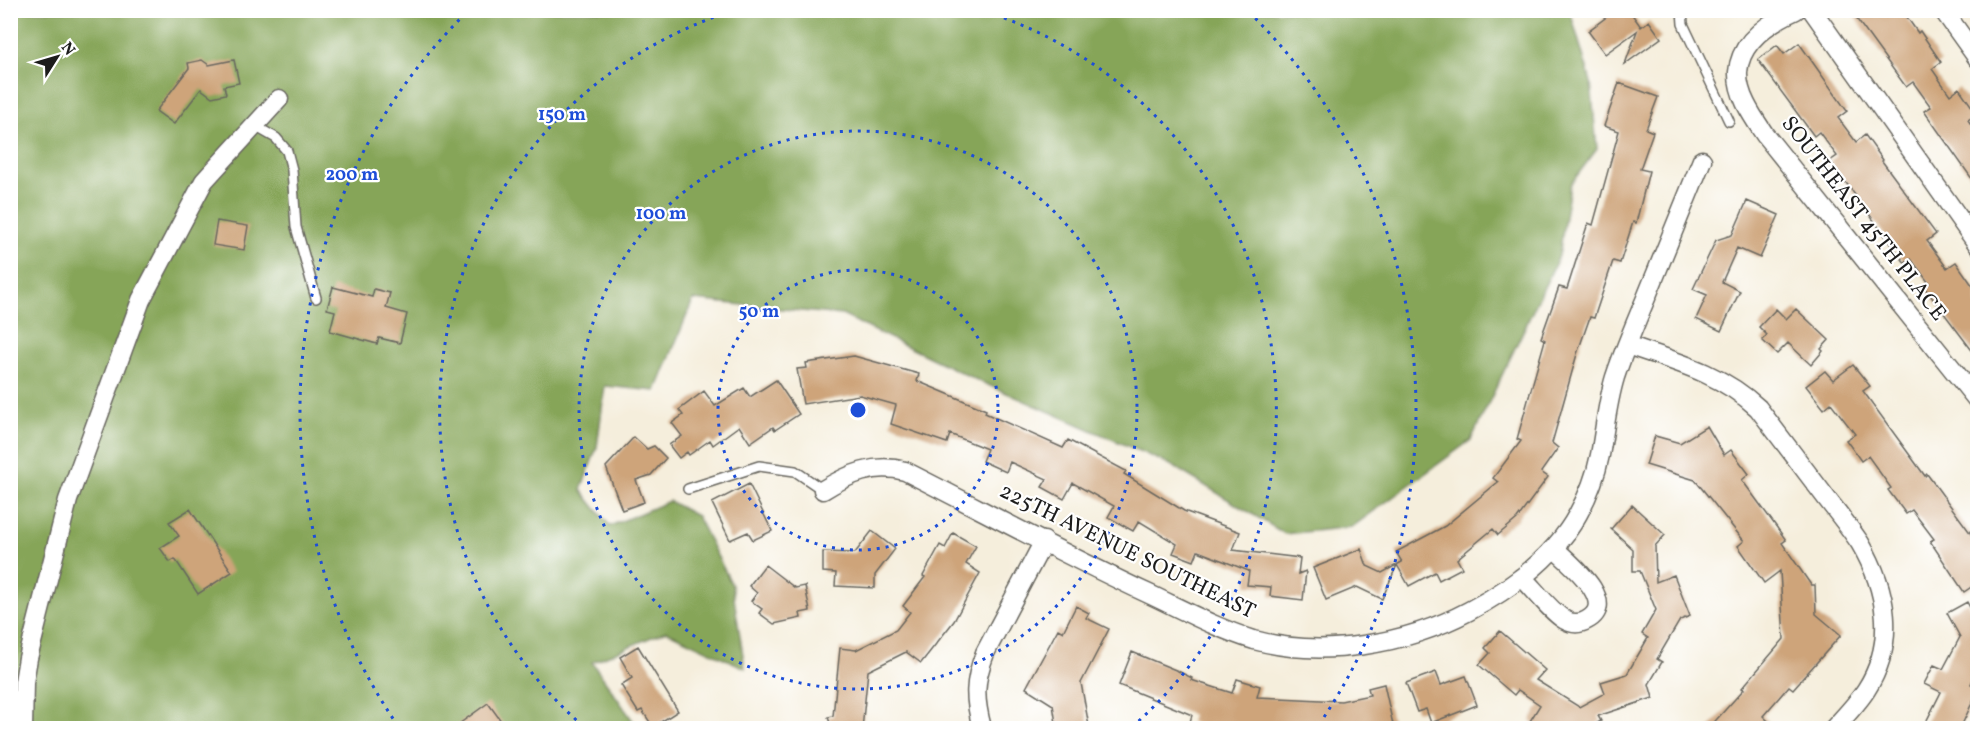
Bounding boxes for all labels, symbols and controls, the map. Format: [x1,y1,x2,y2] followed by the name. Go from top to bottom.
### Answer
[27,27,87,87] north arrow
[55,38,80,61] text: N
[538,103,586,128] text: 150 m
[1773,110,1953,328] street label: SOUTHEAST 45TH PLACE
[326,163,378,188] text: 200 m
[636,202,686,227] text: 100 m
[739,300,779,325] text: 50 m
[848,400,868,420] centre of rings
[994,476,1260,628] street label: 225TH AVENUE SOUTHEAST

